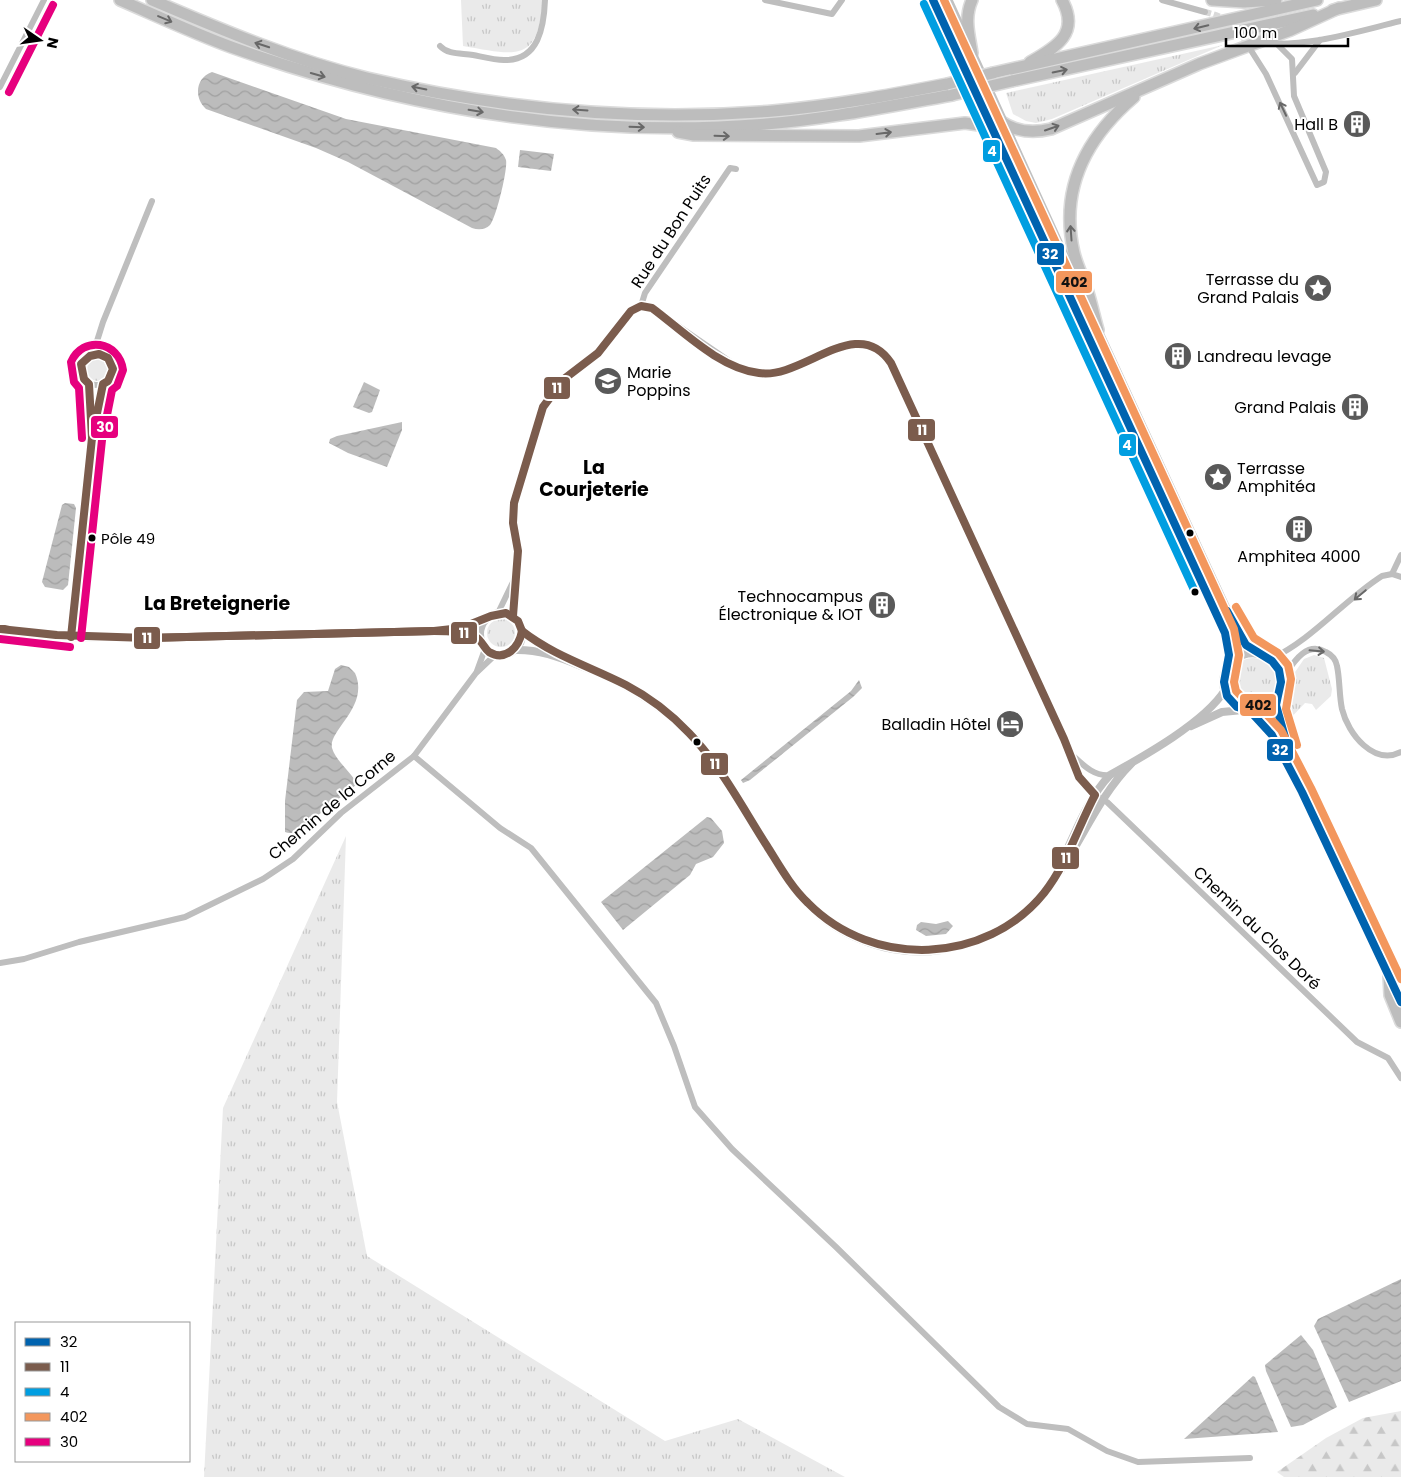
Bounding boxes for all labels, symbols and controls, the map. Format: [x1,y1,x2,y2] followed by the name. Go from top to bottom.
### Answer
[15,15,65,65] north arrow
[157,15,172,25] one-way arrow
[1226,15,1348,47] scale bar
[1234,22,1277,43] text: 100 m
[1194,23,1210,32] one-way arrow
[42,36,64,50] text: N
[255,40,271,49] one-way arrow
[1051,66,1067,75] one-way arrow
[309,71,325,81] one-way arrow
[411,83,427,93] one-way arrow
[1277,102,1287,117] one-way arrow
[468,106,484,116] one-way arrow
[572,106,588,115] one-way arrow
[1342,109,1372,139] building icon: Hall B
[1294,113,1338,136] place label: Hall B
[629,122,645,132] one-way arrow
[1044,123,1059,132] one-way arrow
[876,128,892,138] one-way arrow
[714,131,730,141] one-way arrow
[982,139,1001,163] line badge: 4
[987,141,997,161] text: 4
[625,170,717,292] street label: Rue du Bon Puits
[1067,226,1076,242] one-way arrow
[1036,242,1065,266] line badge: 32
[1042,244,1058,264] text: 32
[1197,268,1299,309] place label: Terrasse du Grand Palais
[1055,270,1093,294] line badge: 402
[1061,272,1087,292] text: 402
[1303,273,1333,303] place icon: Terrasse du Grand Palais
[1163,341,1193,371] building icon: Landreau levage
[1197,345,1331,368] place label: Landreau levage
[627,361,691,402] place label: Marie Poppins
[593,366,623,396] school or university icon: Marie Poppins
[543,376,571,400] line badge: 11
[552,378,562,398] text: 11
[1340,392,1370,422] building icon: Grand Palais
[1234,396,1336,419] place label: Grand Palais
[90,415,119,439] line badge: 30
[96,417,114,437] text: 30
[907,418,936,442] line badge: 11
[917,420,927,440] text: 11
[1118,433,1137,457] line badge: 4
[1122,435,1132,455] text: 4
[539,454,649,503] district label: La Courjeterie
[1237,457,1316,498] place label: Terrasse Amphitéa
[1203,462,1233,492] place icon: Terrasse Amphitéa
[1284,514,1314,544] building icon: Amphitea 4000
[101,528,155,549] place label: Pôle 49
[1185,528,1195,538] unlabelled marker
[87,533,97,543] marker: Pôle 49
[1237,545,1361,568] place label: Amphitea 4000
[719,585,863,626] place label: Technocampus Électronique & IOT
[1190,587,1200,597] unlabelled marker
[1353,589,1366,600] one-way arrow
[144,590,290,617] district label: La Breteignerie
[867,590,897,620] building icon: Technocampus Électronique & IOT
[450,621,478,645] line badge: 11
[459,623,469,643] text: 11
[133,626,161,650] line badge: 11
[142,628,152,648] text: 11
[1308,646,1324,655] one-way arrow
[1239,693,1277,717] line badge: 402
[1245,695,1271,715] text: 402
[995,709,1025,739] hotel icon: Balladin Hôtel
[881,713,991,736] place label: Balladin Hôtel
[692,737,702,747] unlabelled marker
[1266,738,1294,762] line badge: 32
[1272,740,1288,760] text: 32
[263,745,401,865] street label: Chemin de la Corne
[700,752,729,776] line badge: 11
[710,754,720,774] text: 11
[1051,846,1080,870] line badge: 11
[1061,848,1071,868] text: 11
[1188,861,1326,995] street label: Chemin du Clos Doré
[15,1322,190,1462] legend
[60,1331,77,1352] text: 32
[60,1356,70,1377] text: 11
[60,1381,69,1402] text: 4
[60,1406,87,1427] text: 402
[60,1431,78,1452] text: 30

